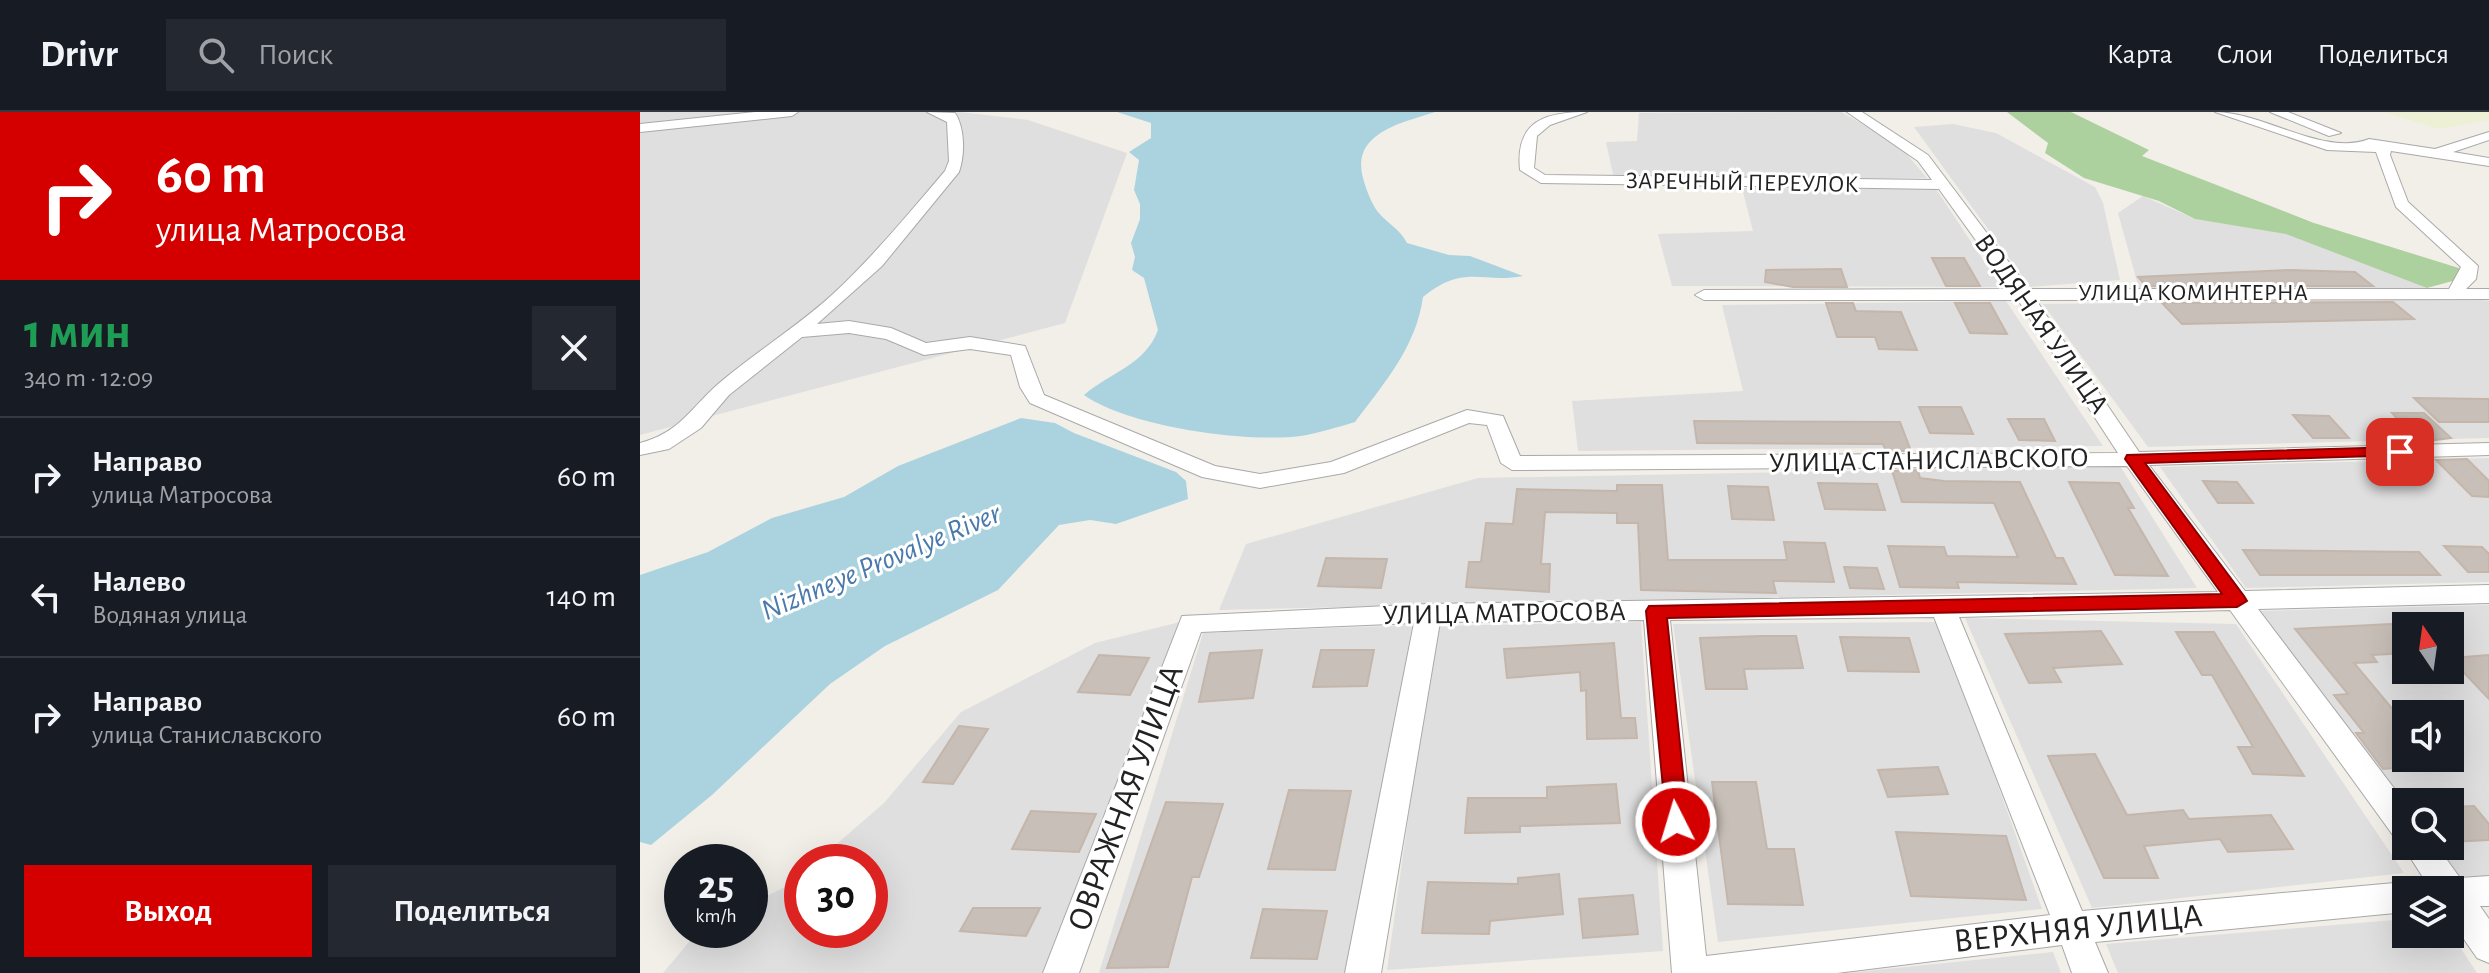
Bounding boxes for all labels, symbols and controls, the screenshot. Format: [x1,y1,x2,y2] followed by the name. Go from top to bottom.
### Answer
[166,19,726,91] search box
[194,33,238,77] icon: search
[40,36,118,74] text: Drivr
[258,40,333,70] text: Поиск
[2107,41,2173,69] text: Карта
[2217,41,2273,69] text: Слои
[2317,41,2449,69] text: Поделиться
[24,144,128,248] icon: right
[156,147,266,203] text: 60 m
[1626,169,1858,197] street label: ЗАРЕЧНЫЙ ПЕРЕУЛОК
[156,212,406,248] text: улица Матросова
[1969,229,2113,419] street label: ВОДЯНАЯ УЛИЦА
[2078,281,2308,305] street label: УЛИЦА КОМИНТЕРНА
[532,306,616,390] button: close
[24,309,131,357] text: 1 мин
[24,365,153,391] text: 340 m · 12:09
[2366,418,2434,486] pin
[2378,430,2422,474] icon: arrive
[1769,444,2089,478] street label: УЛИЦА СТАНИСЛАВСКОГО
[92,447,202,477] text: Направо
[24,455,68,499] icon: right
[557,462,616,492] text: 60 m
[92,482,273,508] text: улица Матросова
[757,498,1006,626] water label: Nizhneye Provalye River
[92,567,186,597] text: Налево
[24,575,68,619] icon: left
[546,582,616,612] text: 140 m
[1382,598,1626,630] street label: УЛИЦА МАТРОСОВА
[92,602,247,628] text: Водяная улица
[2392,612,2464,684] north arrow
[2392,612,2464,948] map controls
[1062,660,1190,936] street label: ОВРАЖНАЯ УЛИЦА
[92,687,202,717] text: Направо
[24,695,68,739] icon: right
[2392,700,2464,772] button: sound
[557,702,616,732] text: 60 m
[92,722,322,748] text: улица Станиславского
[1634,780,1718,864] position arrow
[2392,788,2464,860] button: search
[784,844,888,948] speed limit sign: 30
[24,865,312,957] button: Выход
[328,865,616,957] button: Поделиться
[698,866,734,906] text: 25
[2392,876,2464,948] button: layers
[1952,899,2204,959] street label: ВЕРХНЯЯ УЛИЦА
[695,906,737,926] text: km/h

